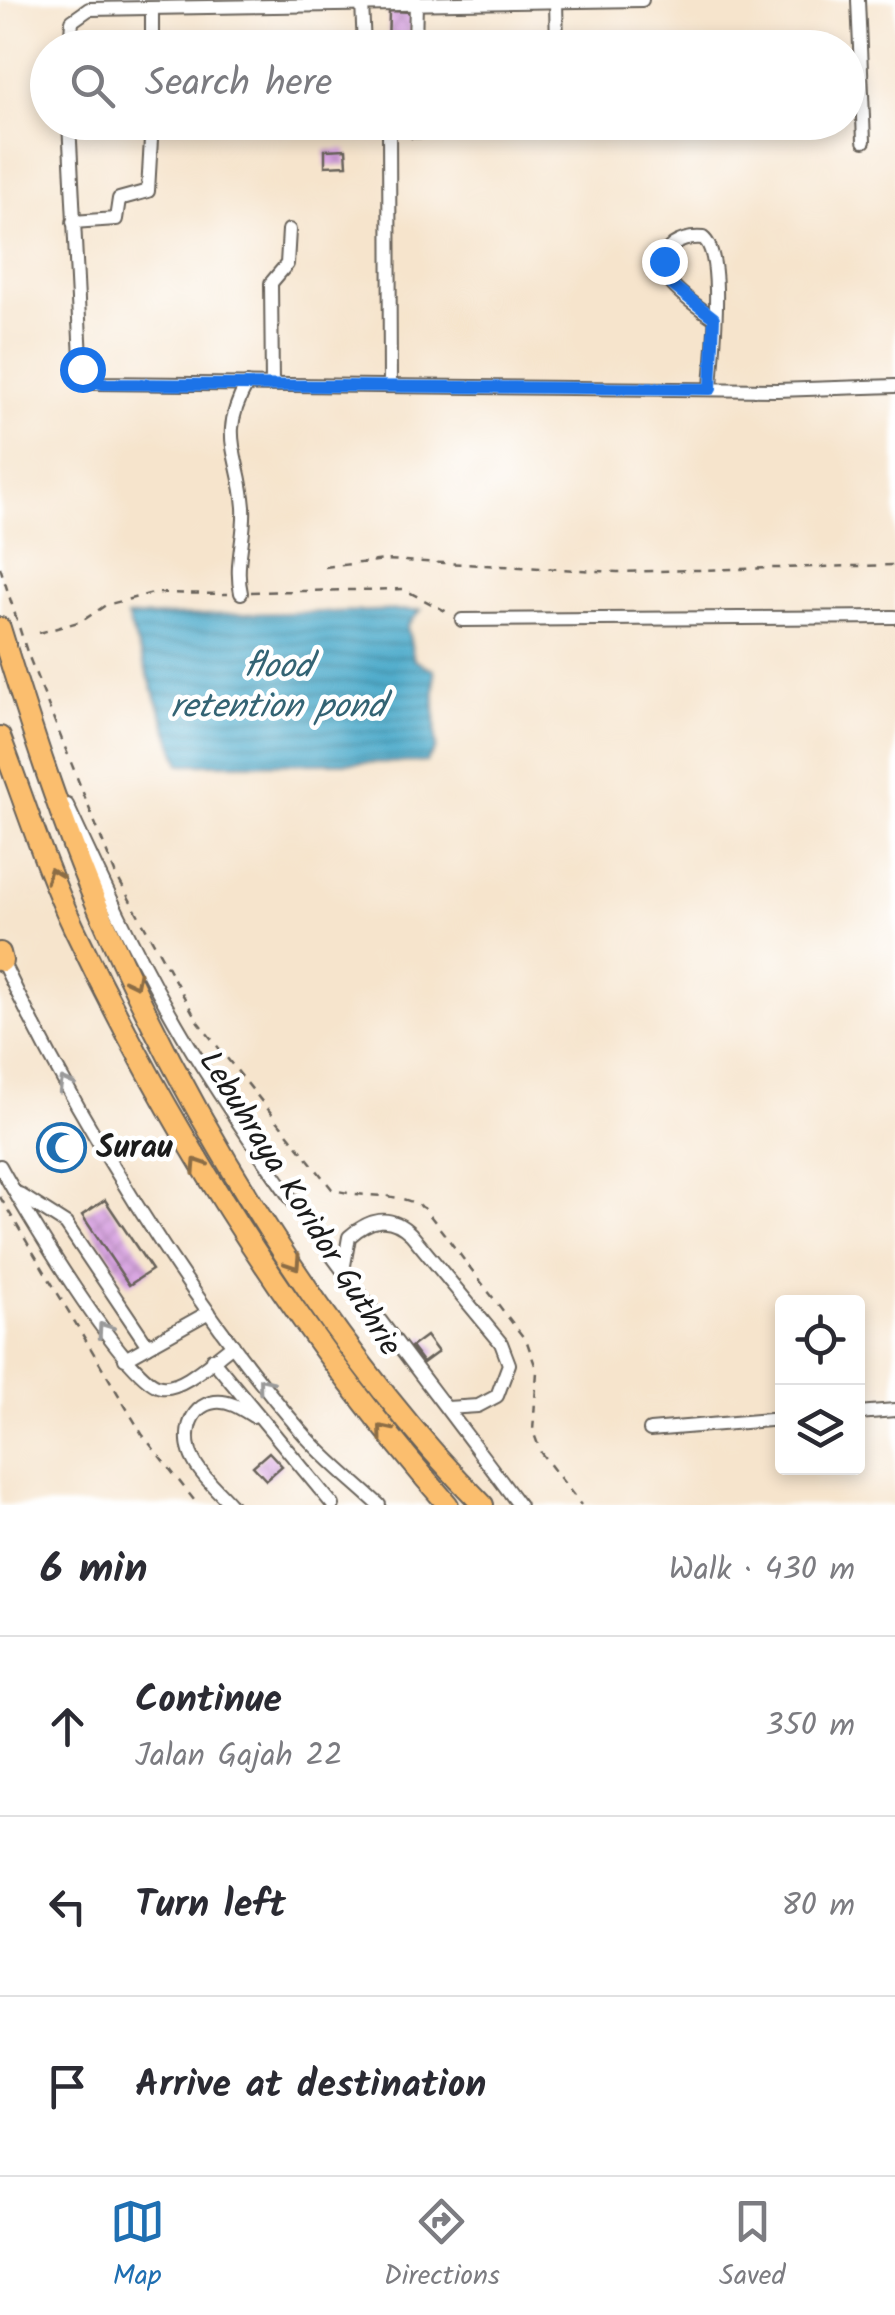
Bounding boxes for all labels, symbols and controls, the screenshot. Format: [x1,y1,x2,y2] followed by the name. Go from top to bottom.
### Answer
[30,30,865,140] search box
[145,55,332,115] text: Search here
[65,58,120,113] icon: search
[642,239,688,285] route end
[60,347,106,393] route start
[171,640,393,736] water label: flood retention pond
[44,867,65,884] one-way arrow
[122,970,141,988] one-way arrow
[184,1041,414,1367] street label: Lebuhraya Koridor Guthrie
[58,1077,77,1095] one-way arrow
[35,1122,87,1174] mosque icon: Surau
[96,1123,173,1174] place label: Surau
[192,1157,211,1175] one-way arrow
[281,1253,300,1271] one-way arrow
[775,1295,865,1475] map controls
[775,1295,865,1385] button: locate
[98,1321,116,1340] one-way arrow
[258,1378,276,1396] one-way arrow
[775,1385,865,1475] button: layers
[378,1425,396,1443] one-way arrow
[40,1537,148,1604] text: 6 min
[669,1545,855,1596] text: Walk · 430 m
[135,1671,282,1731] text: Continue
[40,1699,95,1754] icon: ahead
[765,1701,855,1752] text: 350 m
[135,1731,343,1782] text: Jalan Gajah 22
[135,1876,286,1936] text: Turn left
[40,1879,95,1934] icon: left
[781,1881,855,1932] text: 80 m
[135,2056,486,2116] text: Arrive at destination
[40,2059,95,2114] icon: arrive
[110,2194,165,2299] tab: Map
[384,2194,500,2299] tab: Directions
[719,2194,785,2299] tab: Saved

